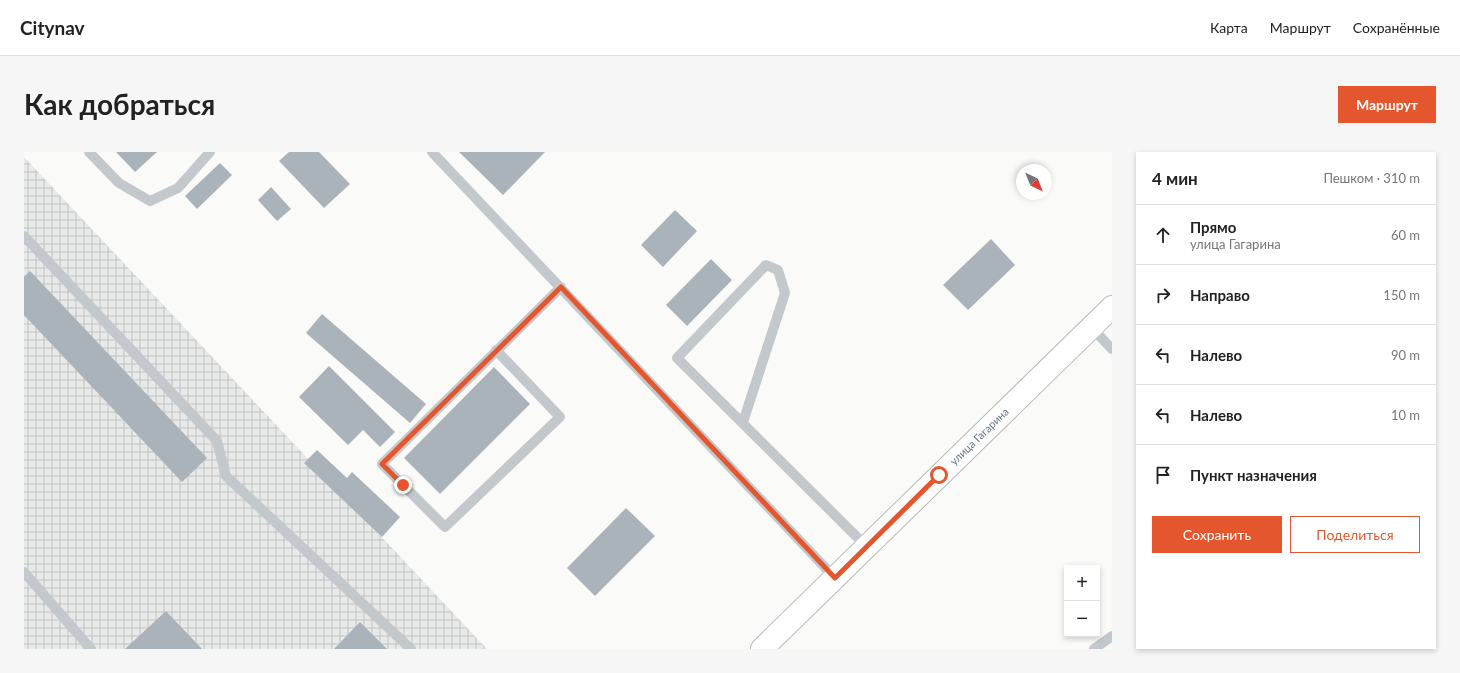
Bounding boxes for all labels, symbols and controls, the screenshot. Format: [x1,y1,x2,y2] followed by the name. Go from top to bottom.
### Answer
[20,16,85,39] text: Citynav
[1210,19,1248,36] text: Карта
[1270,19,1331,36] text: Маршрут
[1353,19,1440,36] text: Сохранённые
[1338,86,1436,123] button: Маршрут
[24,87,215,121] text: Как добраться
[1016,164,1052,200] north arrow
[1152,168,1198,189] text: 4 мин
[1323,170,1420,186] text: Пешком · 310 m
[1190,218,1236,236] text: Прямо
[1152,224,1174,246] icon: ahead
[1391,227,1420,243] text: 60 m
[1190,236,1281,252] text: улица Гагарина
[1152,284,1174,306] icon: right
[1190,286,1250,304] text: Направо
[1383,287,1420,303] text: 150 m
[1152,344,1174,366] icon: left
[1190,346,1242,364] text: Налево
[1391,347,1420,363] text: 90 m
[1152,404,1174,426] icon: left
[947,405,1011,467] street label: улица Гагарина
[1190,406,1242,424] text: Налево
[1391,407,1420,423] text: 10 m
[1152,464,1174,486] icon: arrive
[930,466,948,484] route start
[1190,466,1317,484] text: Пункт назначения
[394,476,412,494] route end
[1152,516,1282,553] button: Сохранить
[1290,516,1420,553] button: Поделиться
[1064,565,1100,637] map controls
[1064,565,1100,601] button: +
[1064,601,1100,637] button: −

